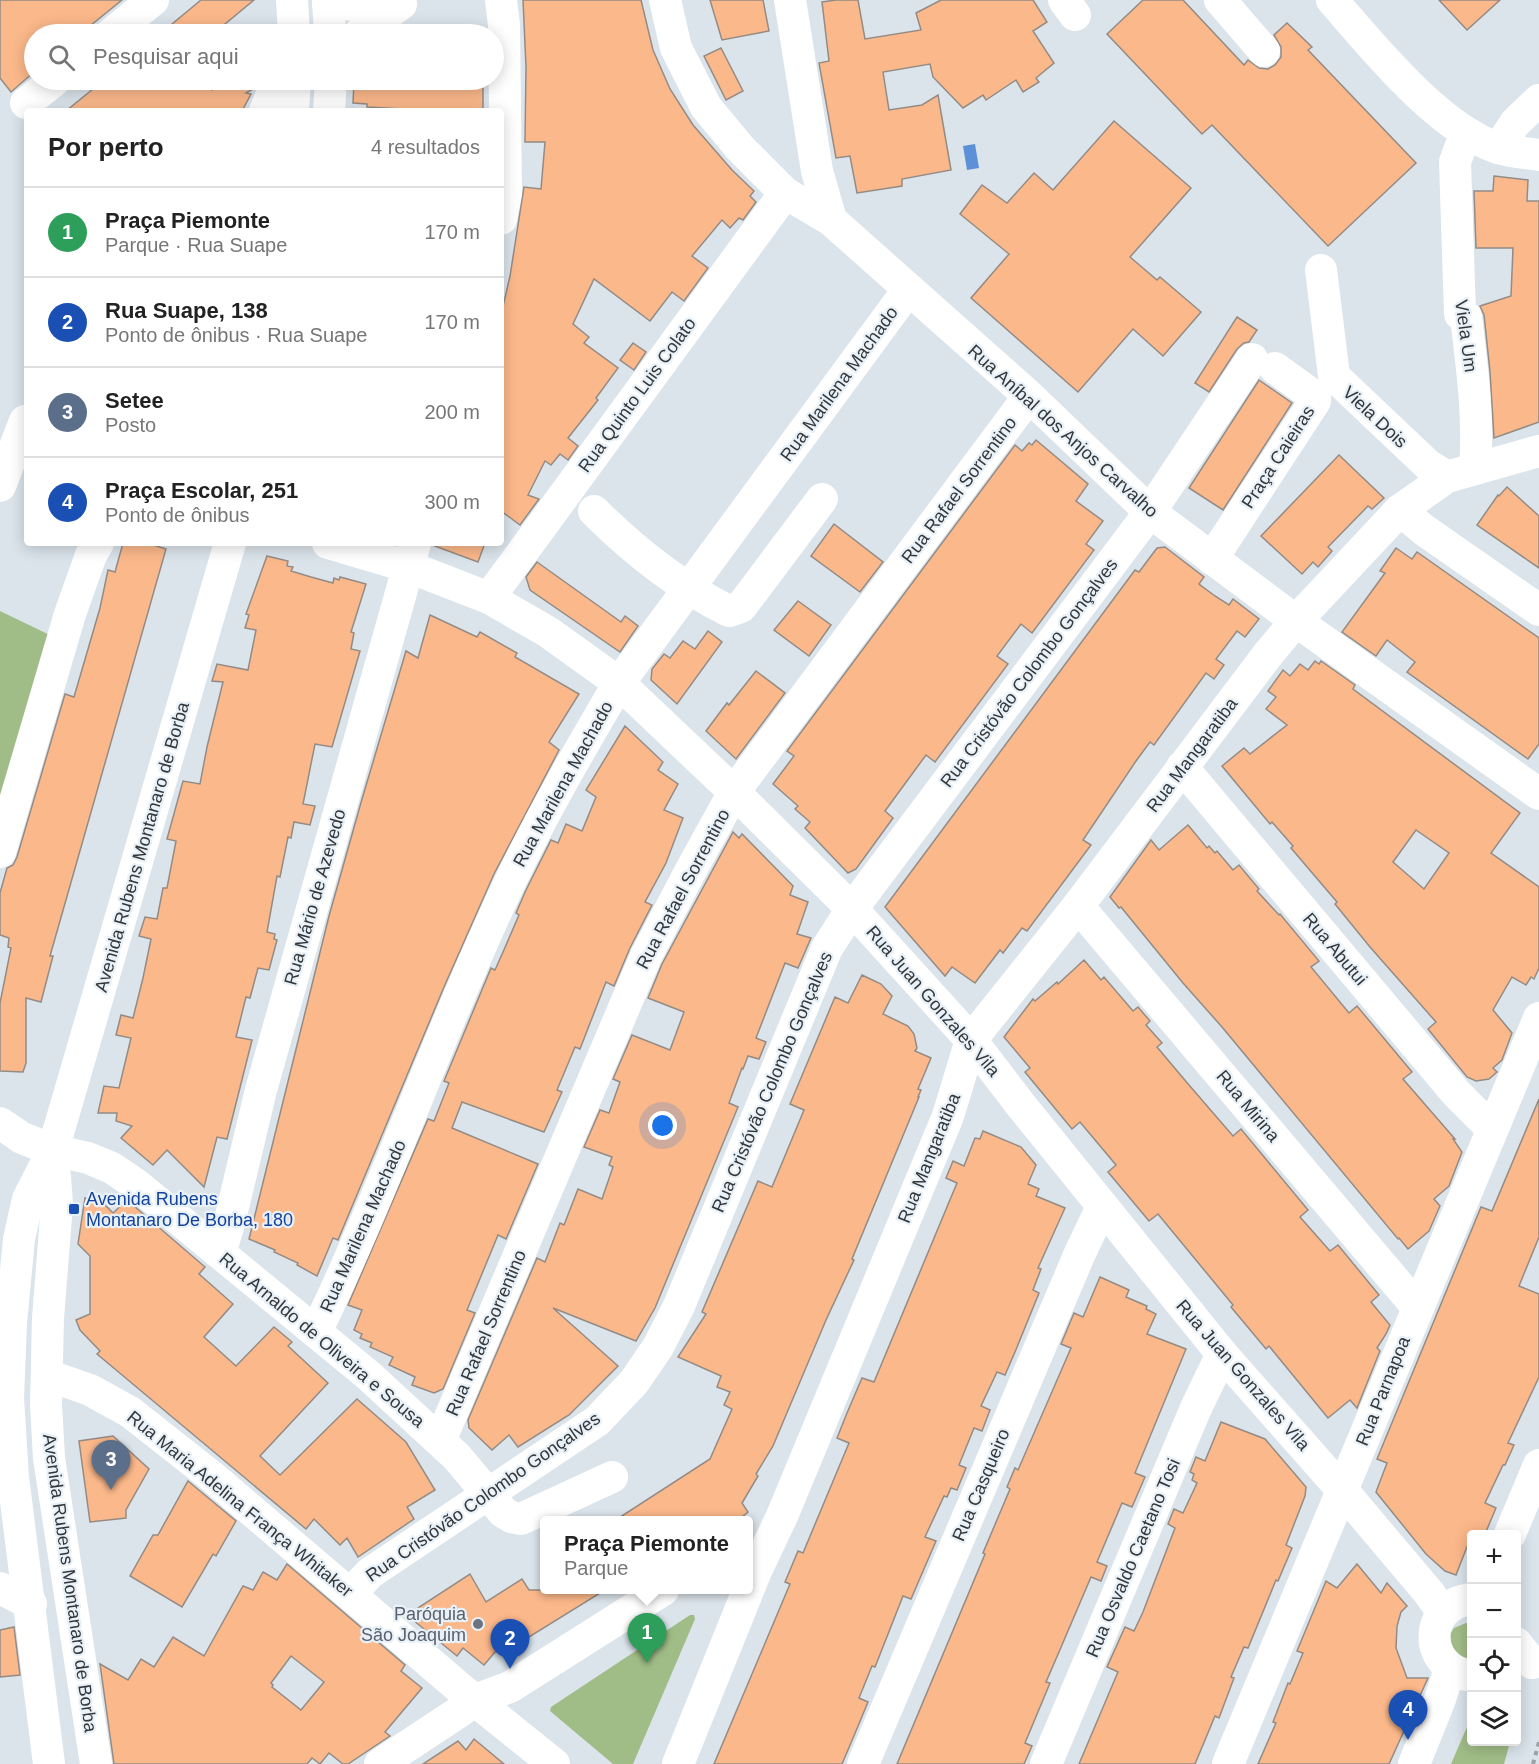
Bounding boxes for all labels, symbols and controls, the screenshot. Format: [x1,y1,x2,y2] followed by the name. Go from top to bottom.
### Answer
[24,24,504,90] search box
[45,41,78,74] icon: search
[93,44,239,69] text: Pesquisar aqui
[48,132,164,162] text: Por perto
[371,136,480,158] text: 4 resultados
[105,208,270,233] text: Praça Piemonte
[62,221,73,243] text: 1
[424,221,480,243] text: 170 m
[105,234,287,256] text: Parque · Rua Suape
[105,298,268,323] text: Rua Suape, 138
[1451,299,1481,373] street label: Viela Um
[776,303,902,465] street label: Rua Marilena Machado
[62,311,73,333] text: 2
[424,311,480,333] text: 170 m
[574,314,700,476] street label: Rua Quinto Luis Colato
[105,324,367,346] text: Ponto de ônibus · Rua Suape
[964,341,1162,521] street label: Rua Aníbal dos Anjos Carvalho
[1339,382,1411,452] street label: Viela Dois
[105,388,164,413] text: Setee
[62,401,73,423] text: 3
[424,401,480,423] text: 200 m
[1237,402,1319,512] street label: Praça Caieiras
[897,413,1021,567] street label: Rua Rafael Sorrentino
[105,414,156,436] text: Posto
[105,478,298,503] text: Praça Escolar, 251
[62,491,73,513] text: 4
[424,491,480,513] text: 300 m
[105,504,250,526] text: Ponto de ônibus
[936,555,1122,791] street label: Rua Cristóvão Colombo Gonçalves
[1142,693,1242,816] street label: Rua Mangaratiba
[509,698,617,870] street label: Rua Marilena Machado
[91,699,193,994] street label: Avenida Rubens Montanaro de Borba
[632,806,734,972] street label: Rua Rafael Sorrentino
[280,807,350,987] street label: Rua Mário de Azevedo
[1299,909,1371,989] street label: Rua Abutui
[862,922,1004,1081] street label: Rua Juan Gonzales Vila
[708,949,836,1215] street label: Rua Cristóvão Colombo Gonçalves
[1212,1066,1284,1147] street label: Rua Mirina
[894,1089,965,1226] street label: Rua Mangaratiba
[648,1111,677,1140] your location
[316,1137,410,1315] street label: Rua Marilena Machado
[86,1189,293,1230] place label: Avenida Rubens Montanaro De Borba, 180
[67,1202,81,1216] marker: Avenida Rubens Montanaro De Borba, 180
[442,1247,530,1419] street label: Rua Rafael Sorrentino
[216,1248,429,1432] street label: Rua Arnaldo de Oliveira e Sousa
[1172,1296,1314,1455] street label: Rua Juan Gonzales Vila
[1352,1333,1414,1449] street label: Rua Parnapoa
[123,1407,357,1601] street label: Rua Maria Adelina França Whitaker
[362,1408,604,1586] street label: Rua Cristóvão Colombo Gonçalves
[948,1426,1014,1544] street label: Rua Casqueiro
[39,1433,101,1734] street label: Avenida Rubens Montanaro de Borba
[92,1440,130,1490] pin: 3
[1082,1456,1184,1660] street label: Rua Osvaldo Caetano Tosi
[540,1516,753,1594] popup
[1467,1530,1521,1746] map controls
[1467,1530,1521,1584] button: +
[564,1531,729,1556] text: Praça Piemonte
[564,1557,628,1579] text: Parque
[1467,1584,1521,1638] button: −
[361,1604,467,1645] place label: Paróquia São Joaquim
[628,1614,666,1663] pin: 1
[471,1617,485,1631] marker: Paróquia São Joaquim
[490,1620,530,1669] pin: 2
[1467,1638,1521,1692] button: locate
[1388,1690,1428,1740] pin: 4
[1467,1692,1521,1746] button: layers

